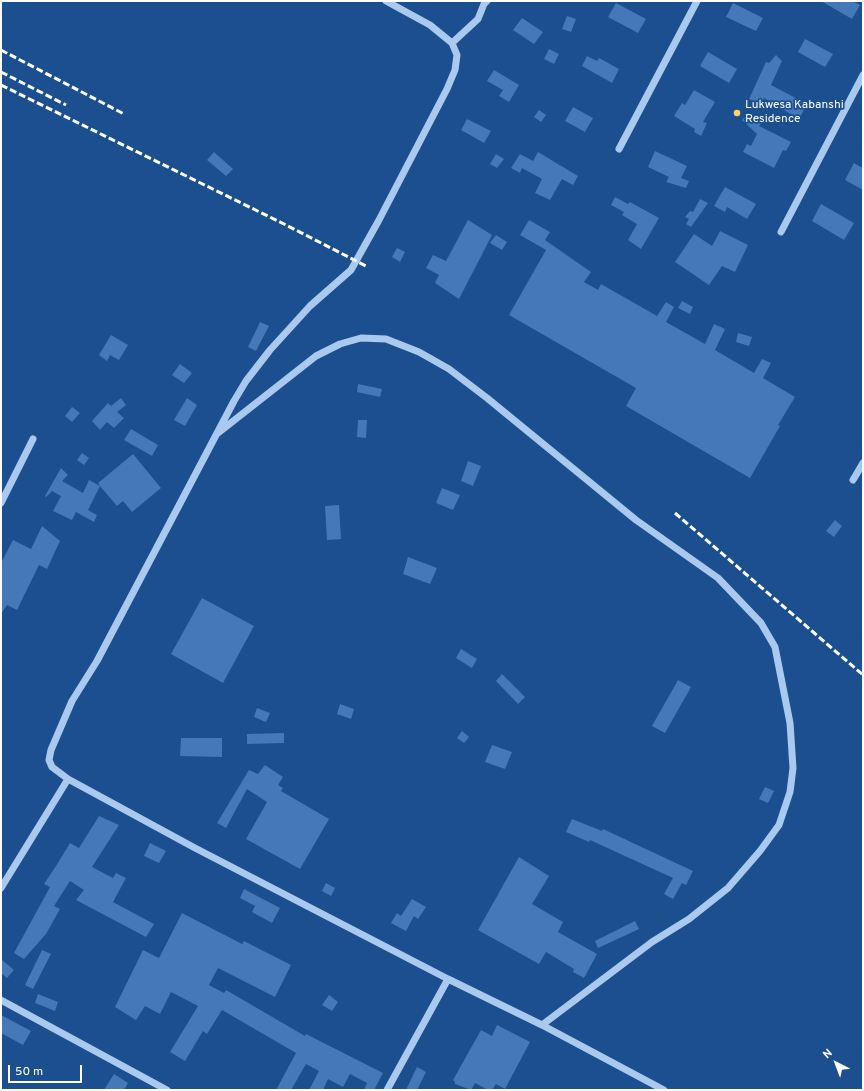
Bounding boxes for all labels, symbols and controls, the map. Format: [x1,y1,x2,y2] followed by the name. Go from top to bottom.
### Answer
[745,99,844,127] place label: Lukwesa Kabanshi Residence
[732,108,742,118] marker: Lukwesa Kabanshi Residence
[816,1043,856,1083] north arrow
[820,1046,836,1062] text: N
[10,1057,84,1083] scale bar
[15,1064,43,1080] text: 50 m

